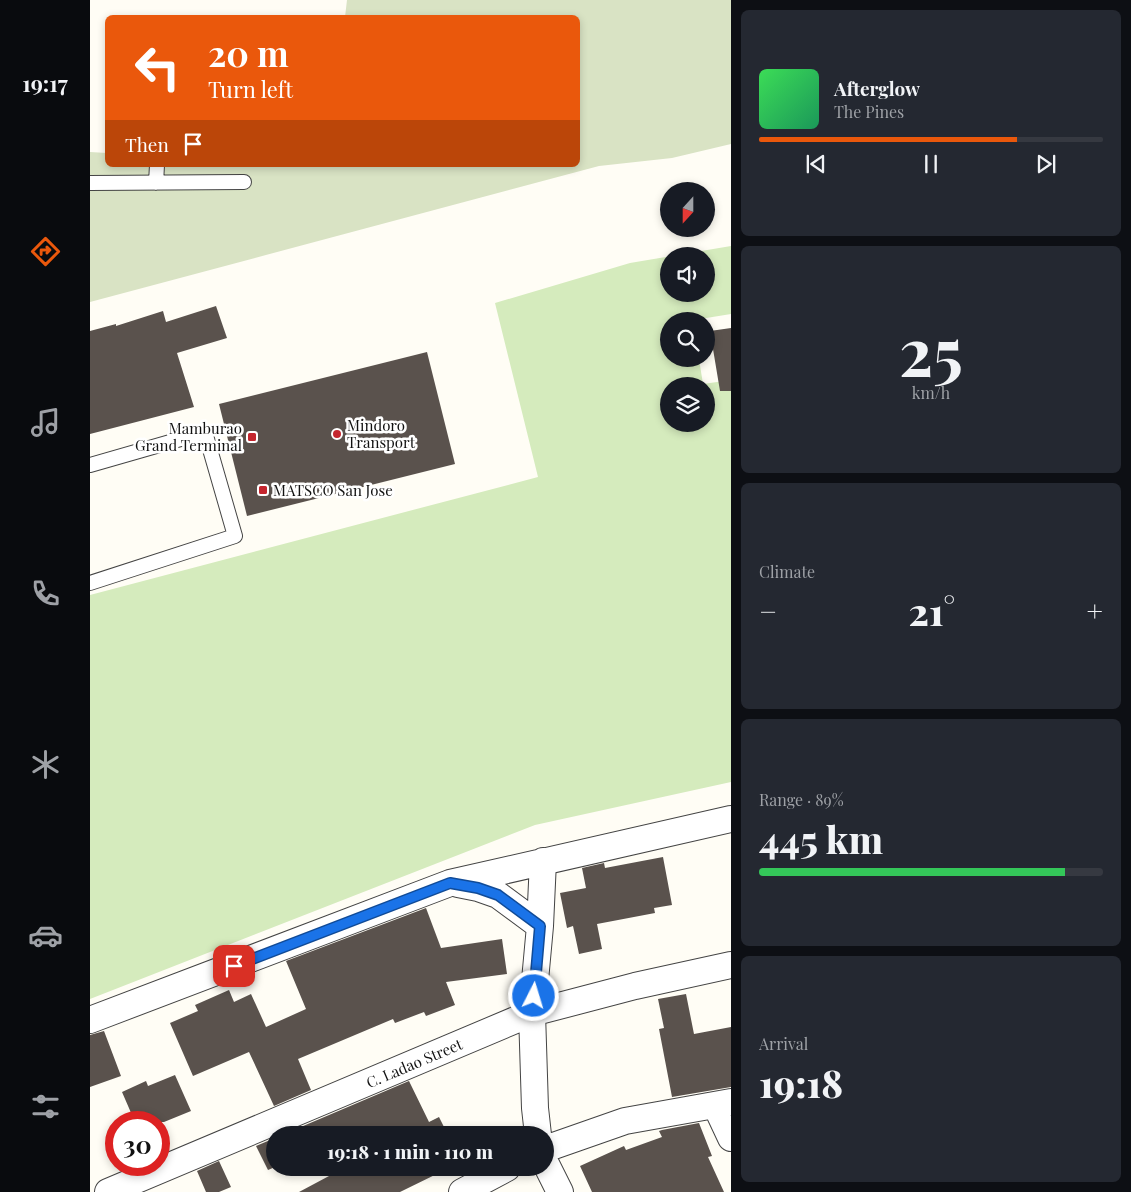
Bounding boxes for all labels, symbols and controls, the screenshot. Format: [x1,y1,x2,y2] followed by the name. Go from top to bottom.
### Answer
[208,29,289,76] text: 20 m
[125,35,190,100] icon: left
[22,68,68,98] text: 19:17
[208,74,293,104] text: Turn left
[834,75,920,101] text: Afterglow
[834,101,904,122] text: The Pines
[179,130,207,158] icon: arrive
[125,131,169,157] text: Then
[802,150,830,178] icon: previous
[917,150,945,178] icon: pause
[1032,150,1060,178] icon: next
[660,182,715,238] north arrow
[660,182,715,432] map controls
[28,234,63,269] icon: directions
[660,247,715,302] button: sound
[899,306,963,392] text: 25
[660,312,715,367] button: search
[660,377,715,432] button: layers
[912,382,950,403] text: km/h
[28,405,63,440] icon: music
[347,415,416,452] place label: Mindoro Transport
[135,418,242,455] place label: Mamburao Grand Terminal
[331,428,343,440] marker: Mindoro Transport
[246,431,258,443] marker: Mamburao Grand Terminal
[273,480,393,500] place label: MATSCO San Jose
[257,484,269,496] marker: MATSCO San Jose
[759,561,815,582] text: Climate
[28,576,63,611] icon: phone
[909,585,955,636] text: 21°
[759,592,777,629] text: −
[1087,592,1103,629] text: +
[28,747,63,782] icon: climate
[759,789,844,810] text: Range · 89%
[759,813,883,864] text: 445 km
[28,918,63,953] icon: car
[213,945,255,987] pin
[220,952,248,980] icon: arrive
[507,969,559,1021] position arrow
[363,1033,466,1092] street label: C. Ladao Street
[759,1033,808,1054] text: Arrival
[759,1057,843,1108] text: 19:18
[28,1089,63,1124] icon: filters
[105,1111,170,1176] speed limit sign: 30
[327,1138,493,1164] text: 19:18 · 1 min · 110 m

